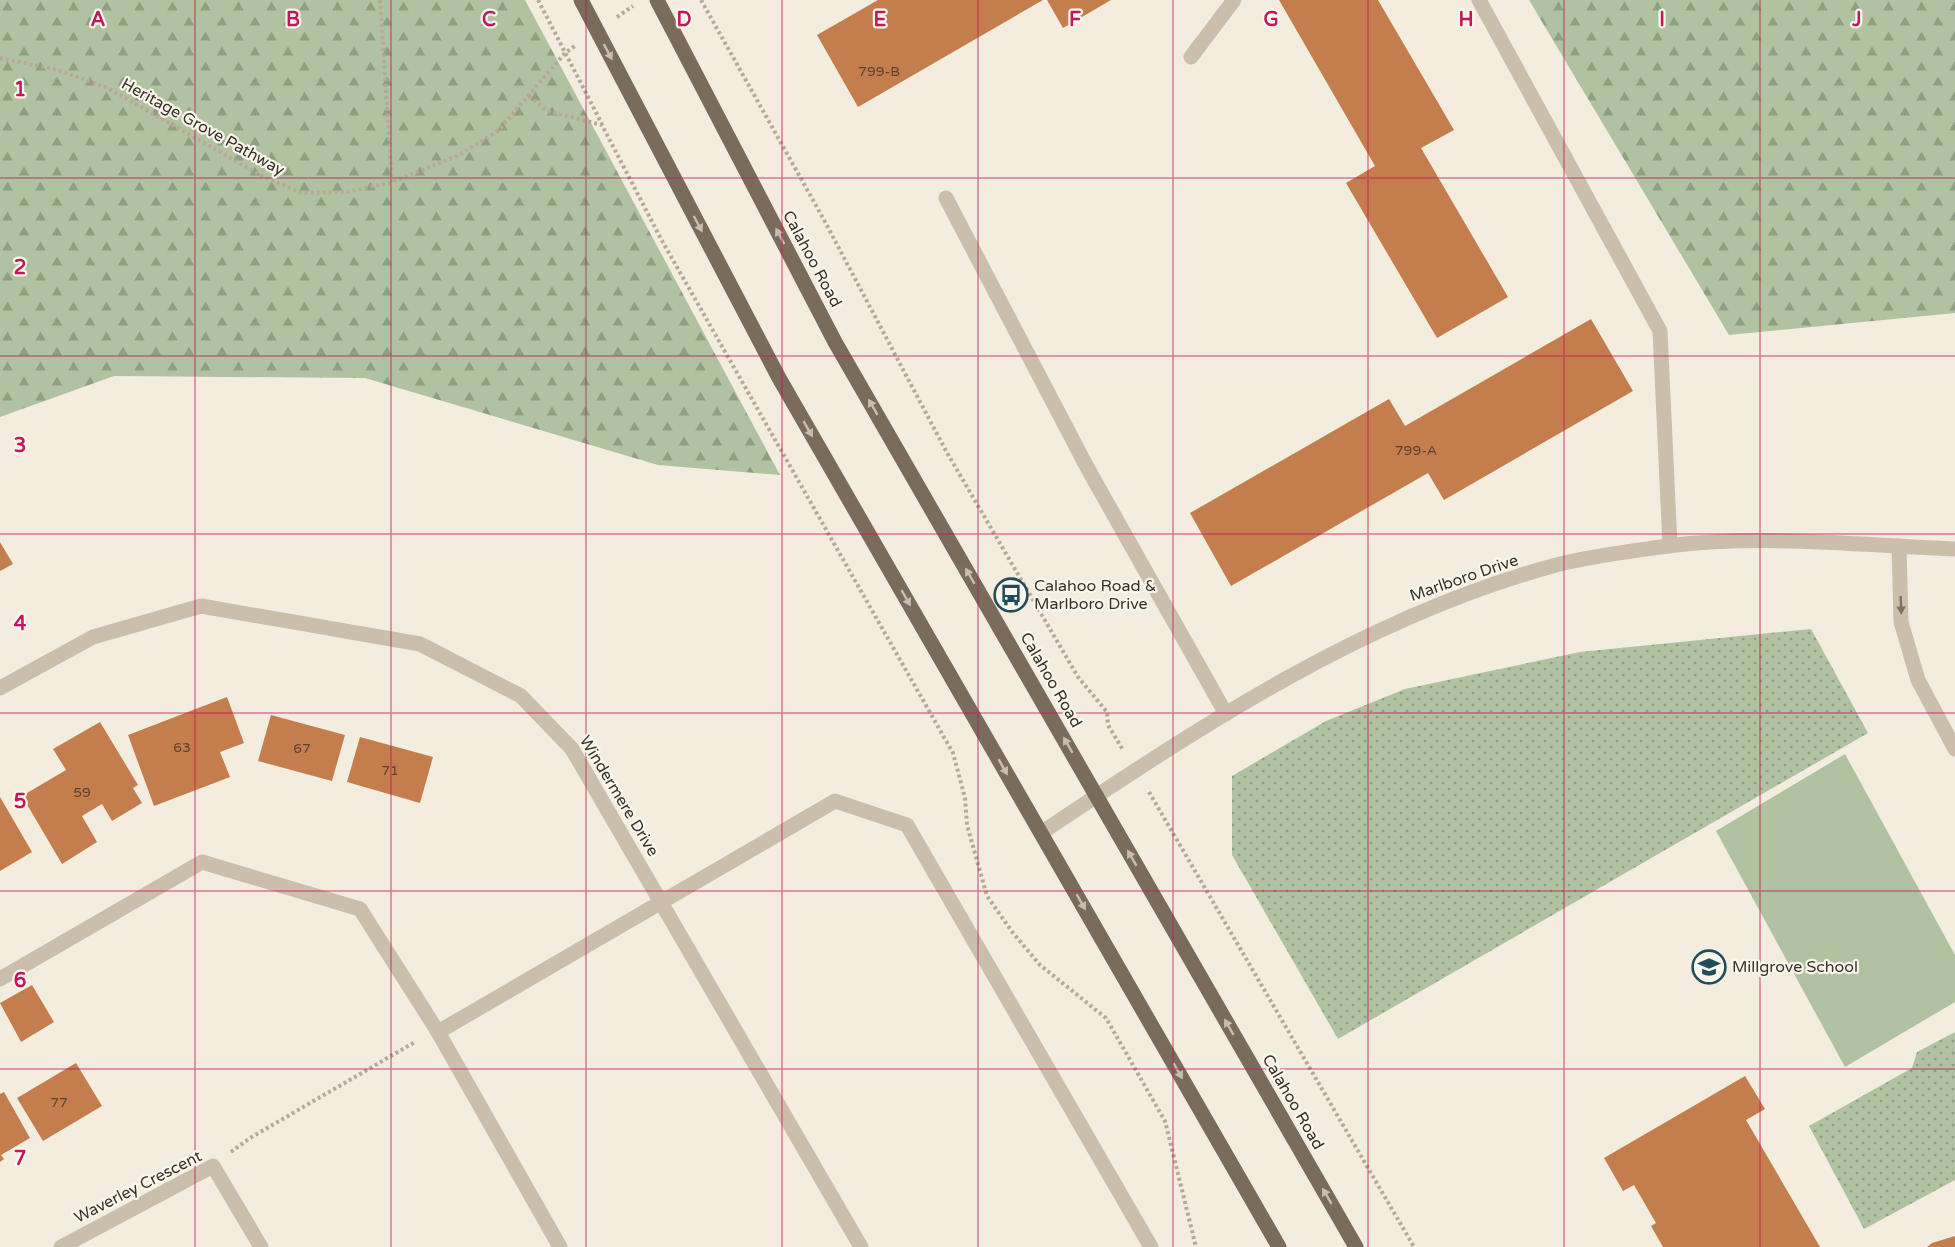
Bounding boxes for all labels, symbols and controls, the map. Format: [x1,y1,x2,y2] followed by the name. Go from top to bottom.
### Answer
[91,8,106,32] text: A
[286,8,300,32] text: B
[482,8,496,32] text: C
[676,8,692,32] text: D
[874,8,887,32] text: E
[1069,8,1081,32] text: F
[1263,8,1279,32] text: G
[1458,8,1474,32] text: H
[1659,8,1665,32] text: I
[1851,8,1862,32] text: J
[603,43,613,60] one-way arrow
[858,63,900,80] house number: 799-B
[118,74,288,180] street label: Heritage Grove Pathway
[14,78,26,102] text: 1
[778,207,846,311] street label: Calahoo Road
[693,216,703,233] one-way arrow
[775,227,785,244] one-way arrow
[14,256,26,280] text: 2
[868,398,878,415] one-way arrow
[803,421,813,438] one-way arrow
[14,434,26,458] text: 3
[1395,442,1437,459] house number: 799-A
[1407,550,1521,606] street label: Marlboro Drive
[965,568,976,584] one-way arrow
[1034,576,1157,614] place label: Calahoo Road & Marlboro Drive
[993,577,1029,613] bus stop icon: Calahoo Road & Marlboro Drive
[900,590,911,606] one-way arrow
[1896,595,1905,614] one-way arrow
[14,612,27,636] text: 4
[1016,629,1086,731] street label: Calahoo Road
[575,732,663,860] street label: Windermere Drive
[1063,736,1073,753] one-way arrow
[173,739,191,756] house number: 63
[293,740,311,757] house number: 67
[998,758,1008,775] one-way arrow
[381,762,399,779] house number: 71
[73,784,91,801] house number: 59
[14,790,26,814] text: 5
[1127,850,1138,866] one-way arrow
[1076,894,1086,911] one-way arrow
[1691,949,1727,985] school or university icon: Millgrove School
[1732,957,1858,977] place label: Millgrove School
[14,969,26,993] text: 6
[1224,1019,1235,1035] one-way arrow
[1258,1051,1328,1153] street label: Calahoo Road
[1173,1063,1183,1080] one-way arrow
[50,1094,68,1111] house number: 77
[71,1146,205,1228] street label: Waverley Crescent
[14,1147,26,1171] text: 7
[1321,1188,1332,1204] one-way arrow

